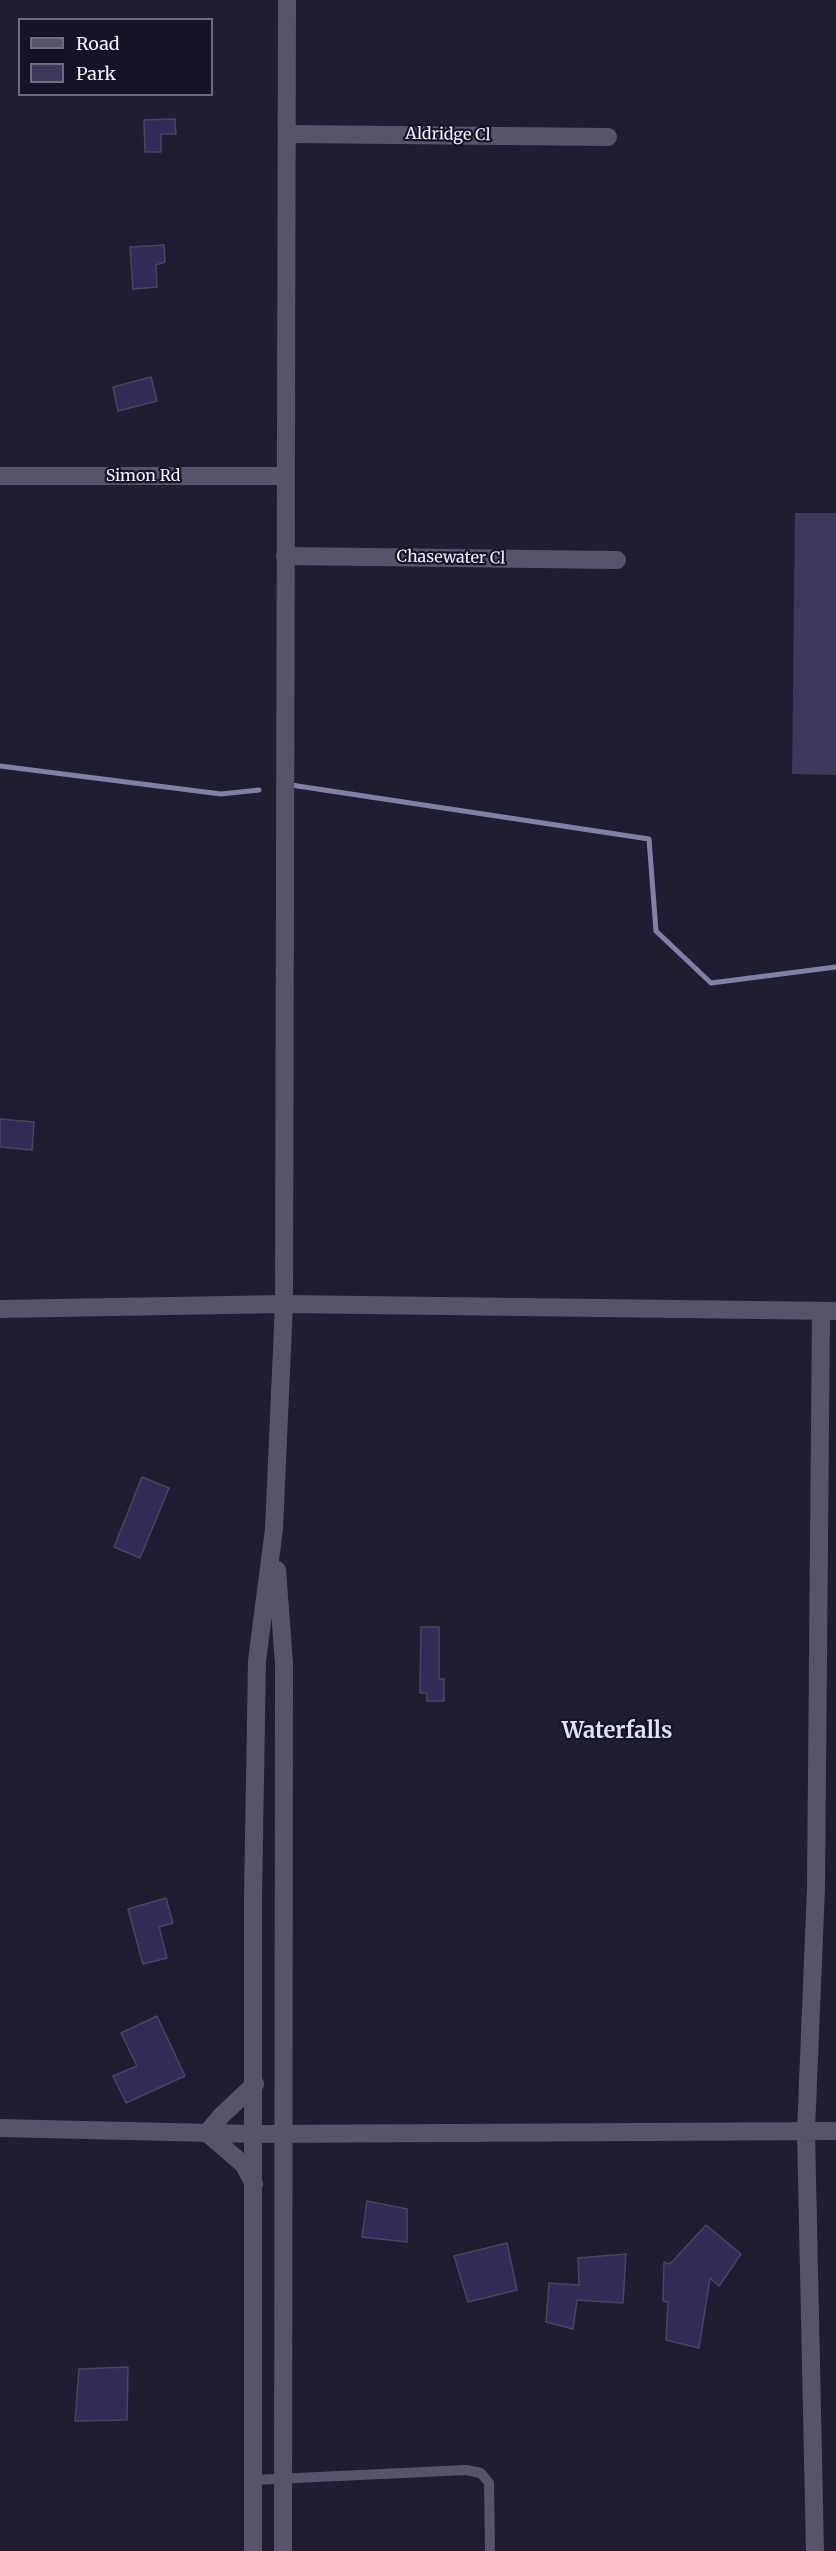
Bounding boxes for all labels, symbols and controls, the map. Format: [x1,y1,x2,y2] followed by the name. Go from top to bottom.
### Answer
[18,18,213,96] legend
[76,32,120,55] text: Road
[76,62,116,85] text: Park
[405,125,491,145] street label: Aldridge Cl
[106,466,180,486] street label: Simon Rd
[397,547,505,569] street label: Chasewater Cl
[562,1719,672,1745] district label: Waterfalls

